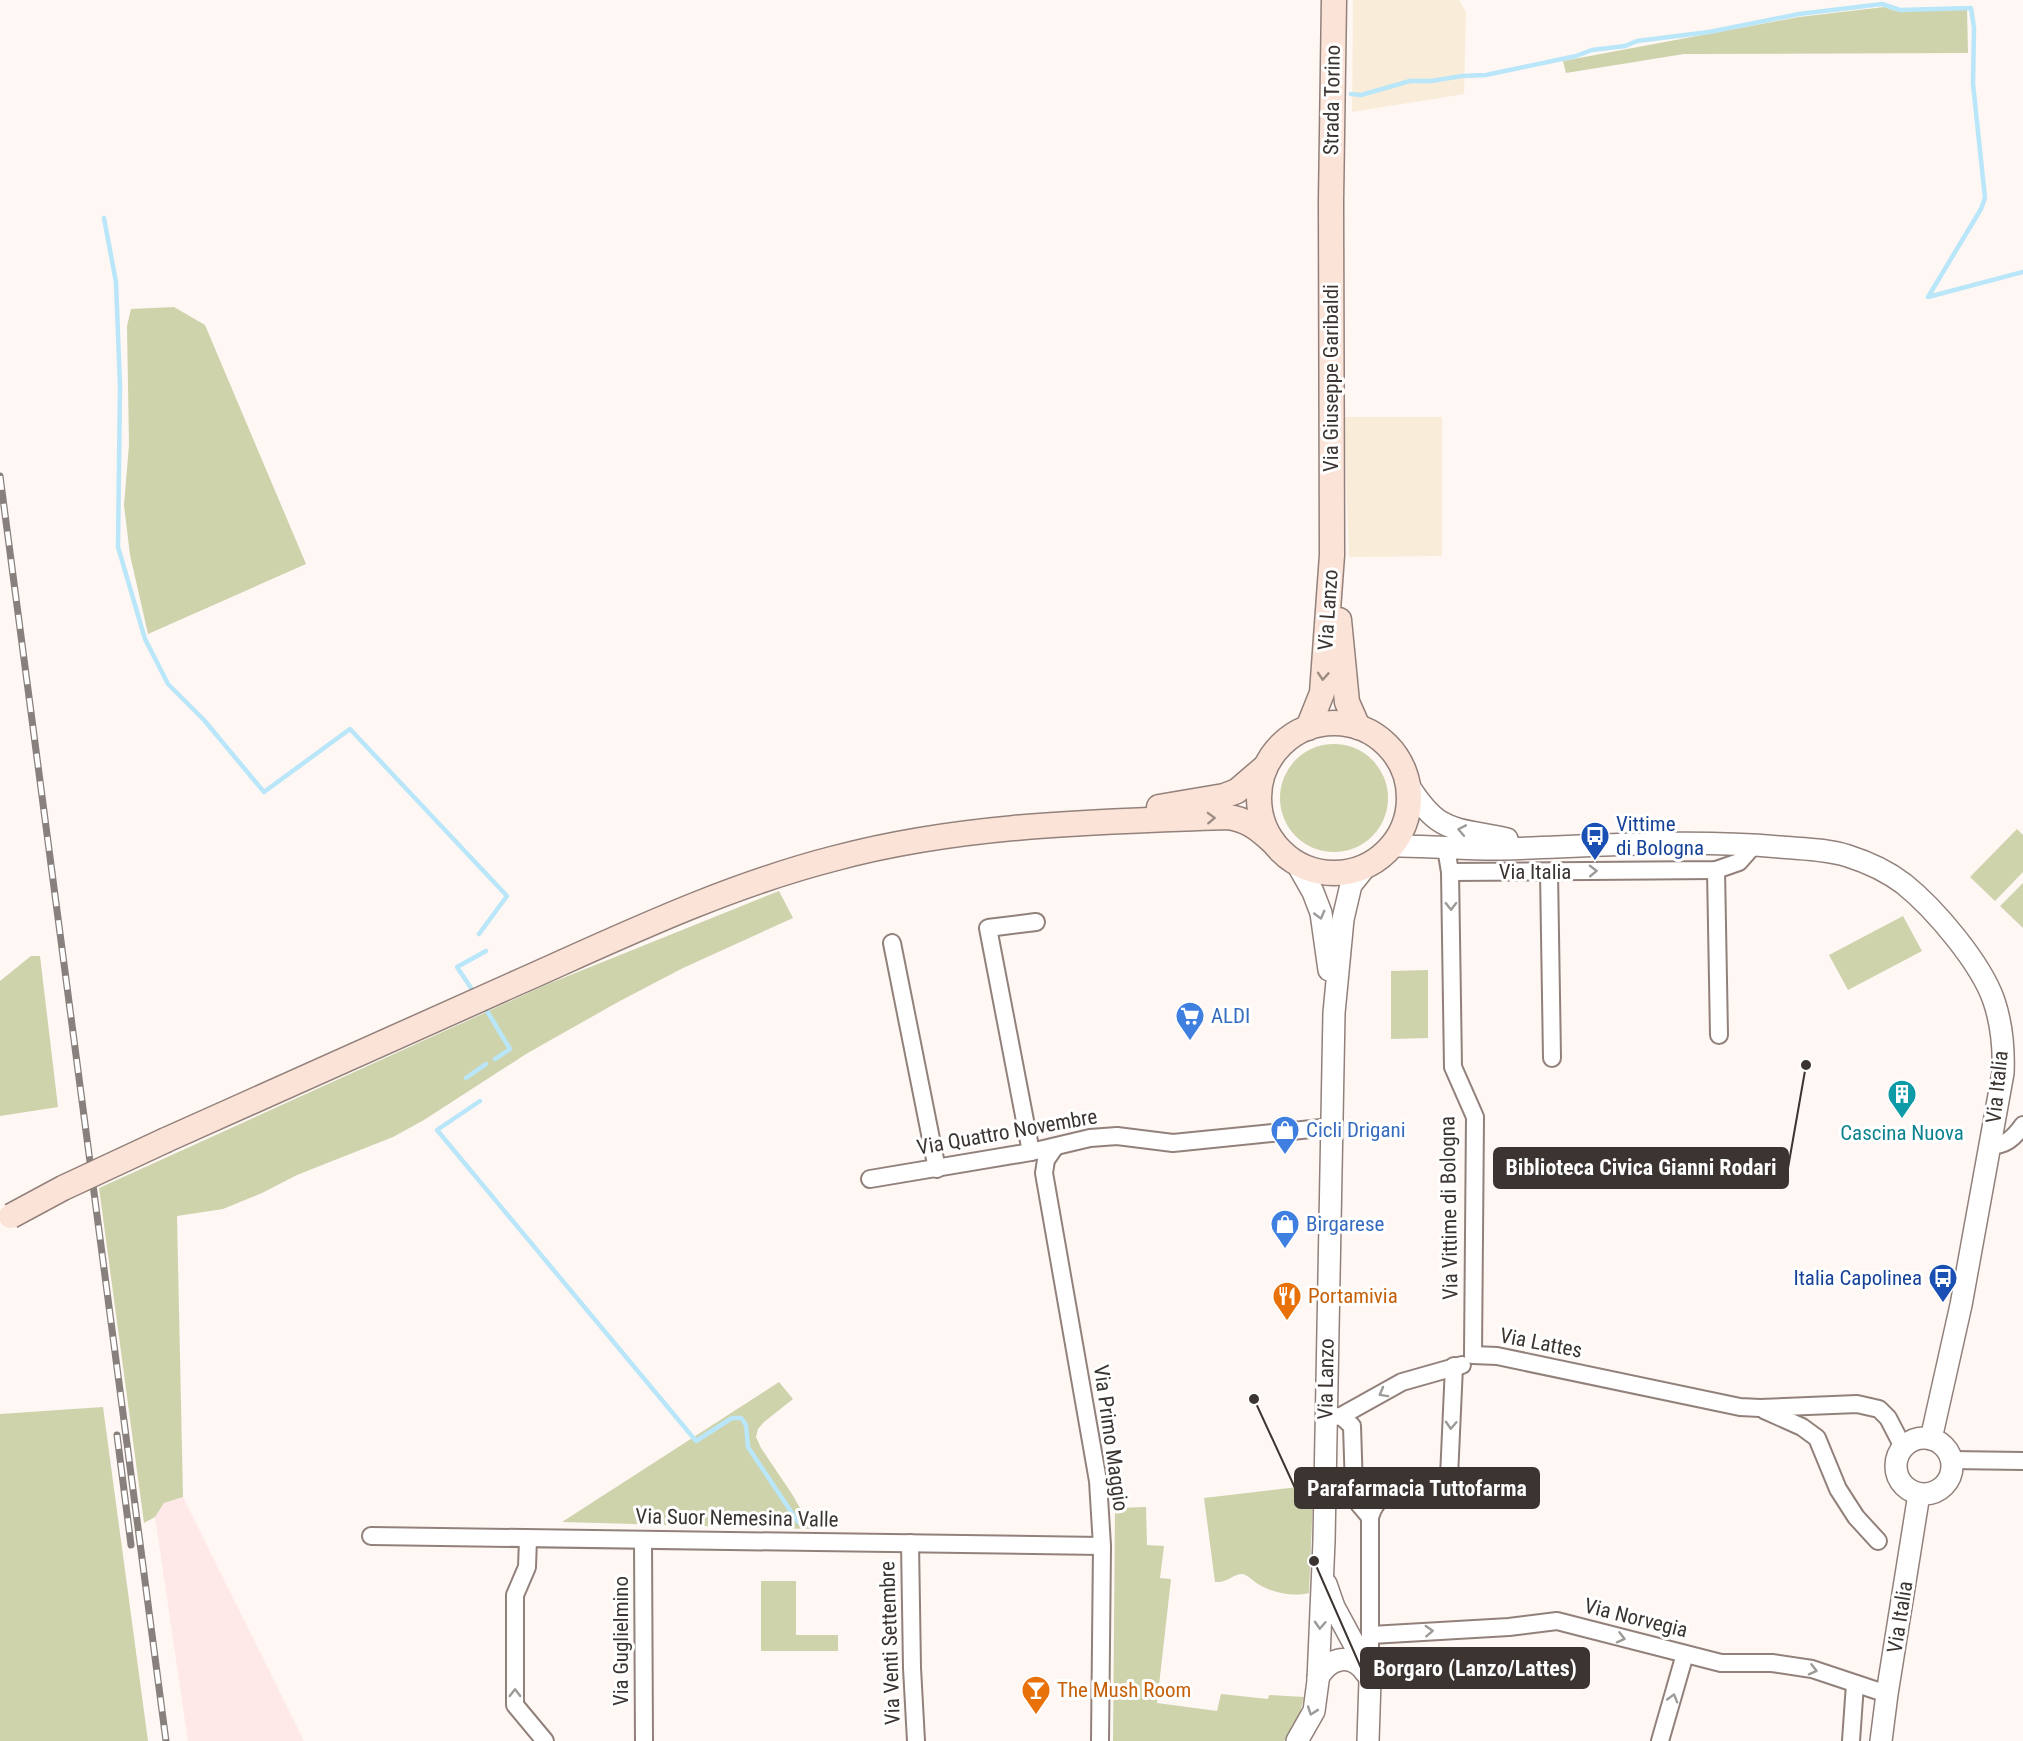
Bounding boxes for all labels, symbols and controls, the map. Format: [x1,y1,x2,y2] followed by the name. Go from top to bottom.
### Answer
[1319,45,1345,155] street label: Strada Torino
[1319,284,1343,472] street label: Via Giuseppe Garibaldi
[1313,569,1343,651] street label: Via Lanzo
[1317,672,1330,681] one-way arrow
[1206,811,1215,824] one-way arrow
[1616,812,1704,860] place label: Vittime di Bologna
[1579,820,1611,862] bus stop icon: Vittime di Bologna
[1458,824,1468,837] one-way arrow
[1499,860,1571,884] street label: Via Italia
[1588,865,1597,878] one-way arrow
[1445,902,1457,911] one-way arrow
[1313,910,1326,920] one-way arrow
[1174,1000,1206,1042] supermarket icon: ALDI
[1211,1004,1250,1028] place label: ALDI
[1981,1050,2013,1124] street label: Via Italia
[1886,1078,1918,1120] building icon: Cascina Nuova
[915,1104,1099,1160] street label: Via Quattro Novembre
[1269,1114,1301,1156] shop icon: Cicli Drigani
[1435,1116,1463,1300] street label: Via Vittime di Bologna
[1306,1118,1406,1142] place label: Cicli Drigani
[1840,1121,1964,1145] place label: Cascina Nuova
[1494,1148,1788,1188] callout: Biblioteca Civica Gianni Rodari
[1506,1155,1776,1180] text: Biblioteca Civica Gianni Rodari
[1269,1208,1301,1250] shop icon: Birgarese
[1306,1212,1385,1236] place label: Birgarese
[1927,1262,1959,1304] bus stop icon: Italia Capolinea
[1793,1266,1922,1290] place label: Italia Capolinea
[1271,1280,1303,1322] restaurant icon: Portamivia
[1308,1284,1398,1308] place label: Portamivia
[1498,1323,1584,1363] street label: Via Lattes
[1313,1338,1339,1420] street label: Via Lanzo
[1089,1363,1133,1513] street label: Via Primo Maggio
[1379,1386,1389,1397] one-way arrow
[1445,1420,1458,1429] one-way arrow
[1295,1468,1539,1508] callout: Parafarmacia Tuttofarma
[1307,1476,1527,1501] text: Parafarmacia Tuttofarma
[635,1504,839,1532] street label: Via Suor Nemesina Valle
[875,1561,905,1725] street label: Via Venti Settembre
[609,1576,633,1706] street label: Via Guglielmino
[1882,1579,1918,1655] street label: Via Italia
[1582,1594,1690,1642] street label: Via Norvegia
[1313,1620,1326,1629] one-way arrow
[1425,1625,1434,1638] one-way arrow
[1616,1631,1626,1644] one-way arrow
[1361,1648,1589,1688] callout: Borgaro (Lanzo/Lattes)
[1373,1656,1577,1681] text: Borgaro (Lanzo/Lattes)
[1808,1663,1818,1676] one-way arrow
[1020,1674,1052,1716] bar icon: The Mush Room
[1057,1678,1191,1702] place label: The Mush Room
[509,1689,521,1698] one-way arrow
[1666,1693,1678,1704] one-way arrow
[1307,1705,1319,1716] one-way arrow

